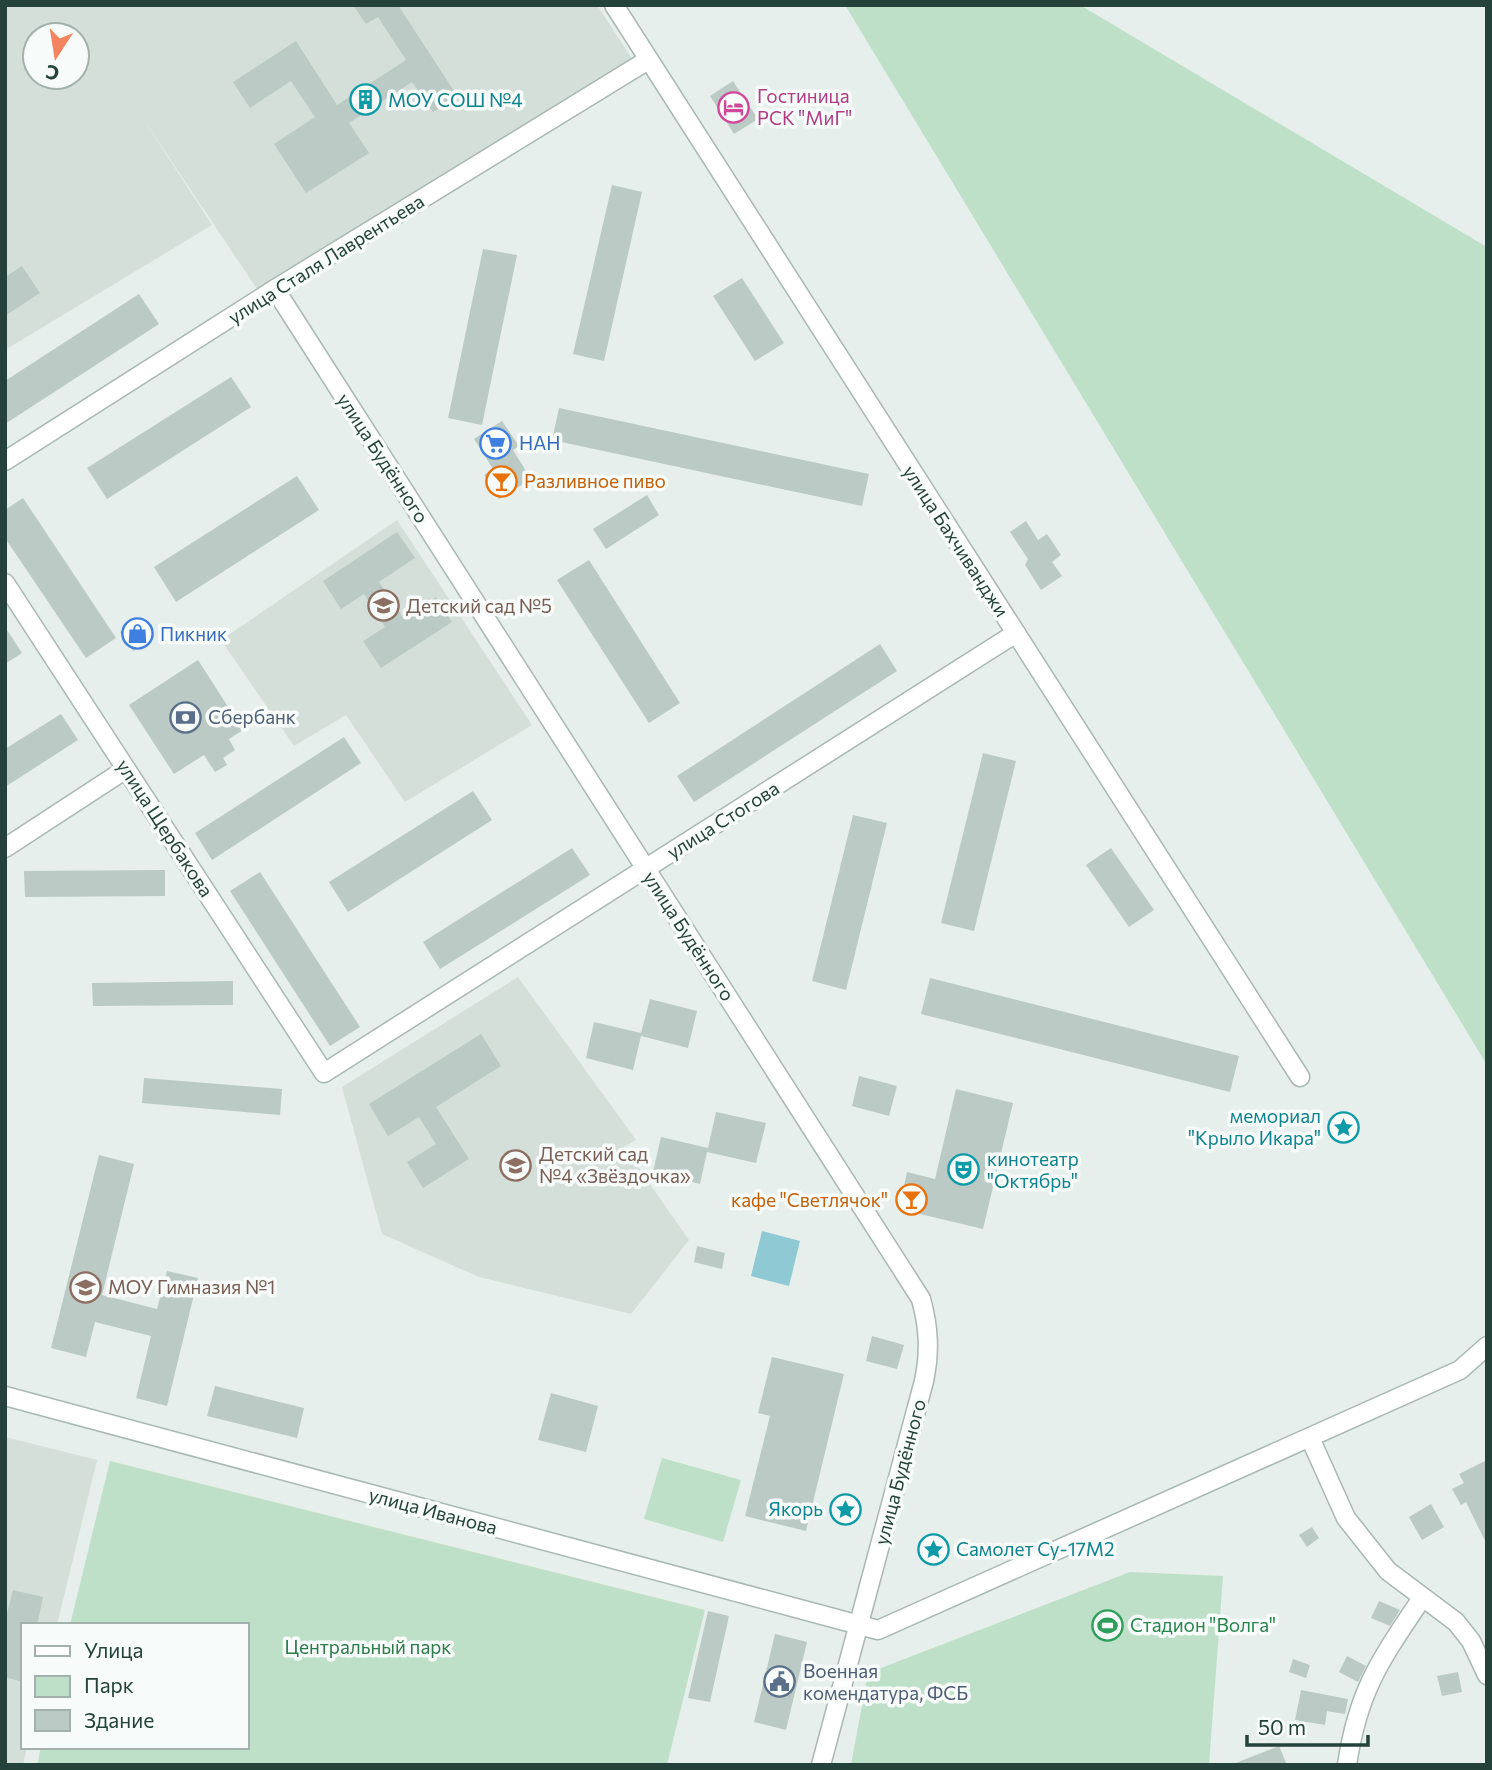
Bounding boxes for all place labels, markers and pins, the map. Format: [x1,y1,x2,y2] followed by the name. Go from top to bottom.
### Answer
[348,83,382,117] building icon: МОУ СОШ №4
[757,84,852,129] place label: Гостиница РСК "МиГ"
[388,88,523,111] place label: МОУ СОШ №4
[717,90,751,124] hotel icon: Гостиница РСК "МиГ"
[479,426,513,460] supermarket icon: НАН
[519,431,561,454] place label: НАН
[484,464,518,498] bar icon: Разливное пиво
[524,469,666,492] place label: Разливное пиво
[366,589,400,623] school or university icon: Детский сад №5
[406,594,552,617] place label: Детский сад №5
[120,617,154,651] shop icon: Пикник
[160,622,227,645] place label: Пикник
[168,700,202,734] bank icon: Сбербанк
[208,705,296,728] place label: Сбербанк
[1188,1104,1321,1149] place label: мемориал "Крыло Икара"
[1327,1110,1361,1144] place icon: мемориал "Крыло Икара"
[539,1142,691,1187] place label: Детский сад №4 «Звёздочка»
[987,1147,1079,1192] place label: кинотеатр "Октябрь"
[499,1148,533,1182] school or university icon: Детский сад №4 «Звёздочка»
[947,1153,981,1187] theatre icon: кинотеатр "Октябрь"
[894,1183,928,1217] bar icon: кафе "Светлячок"
[731,1188,888,1211] place label: кафе "Светлячок"
[68,1270,102,1304] school or university icon: МОУ Гимназия №1
[108,1275,275,1298] place label: МОУ Гимназия №1
[829,1492,863,1526] place icon: Якорь
[768,1497,823,1520] place label: Якорь
[916,1532,950,1566] place icon: Самолет Су-17М2
[956,1537,1115,1560] place label: Самолет Су-17М2
[1090,1608,1124,1642] sports icon: Стадион "Волга"
[1130,1613,1276,1636] place label: Стадион "Волга"
[803,1659,968,1704] place label: Военная комендатура, ФСБ
[763,1665,797,1699] public building icon: Военная комендатура, ФСБ

